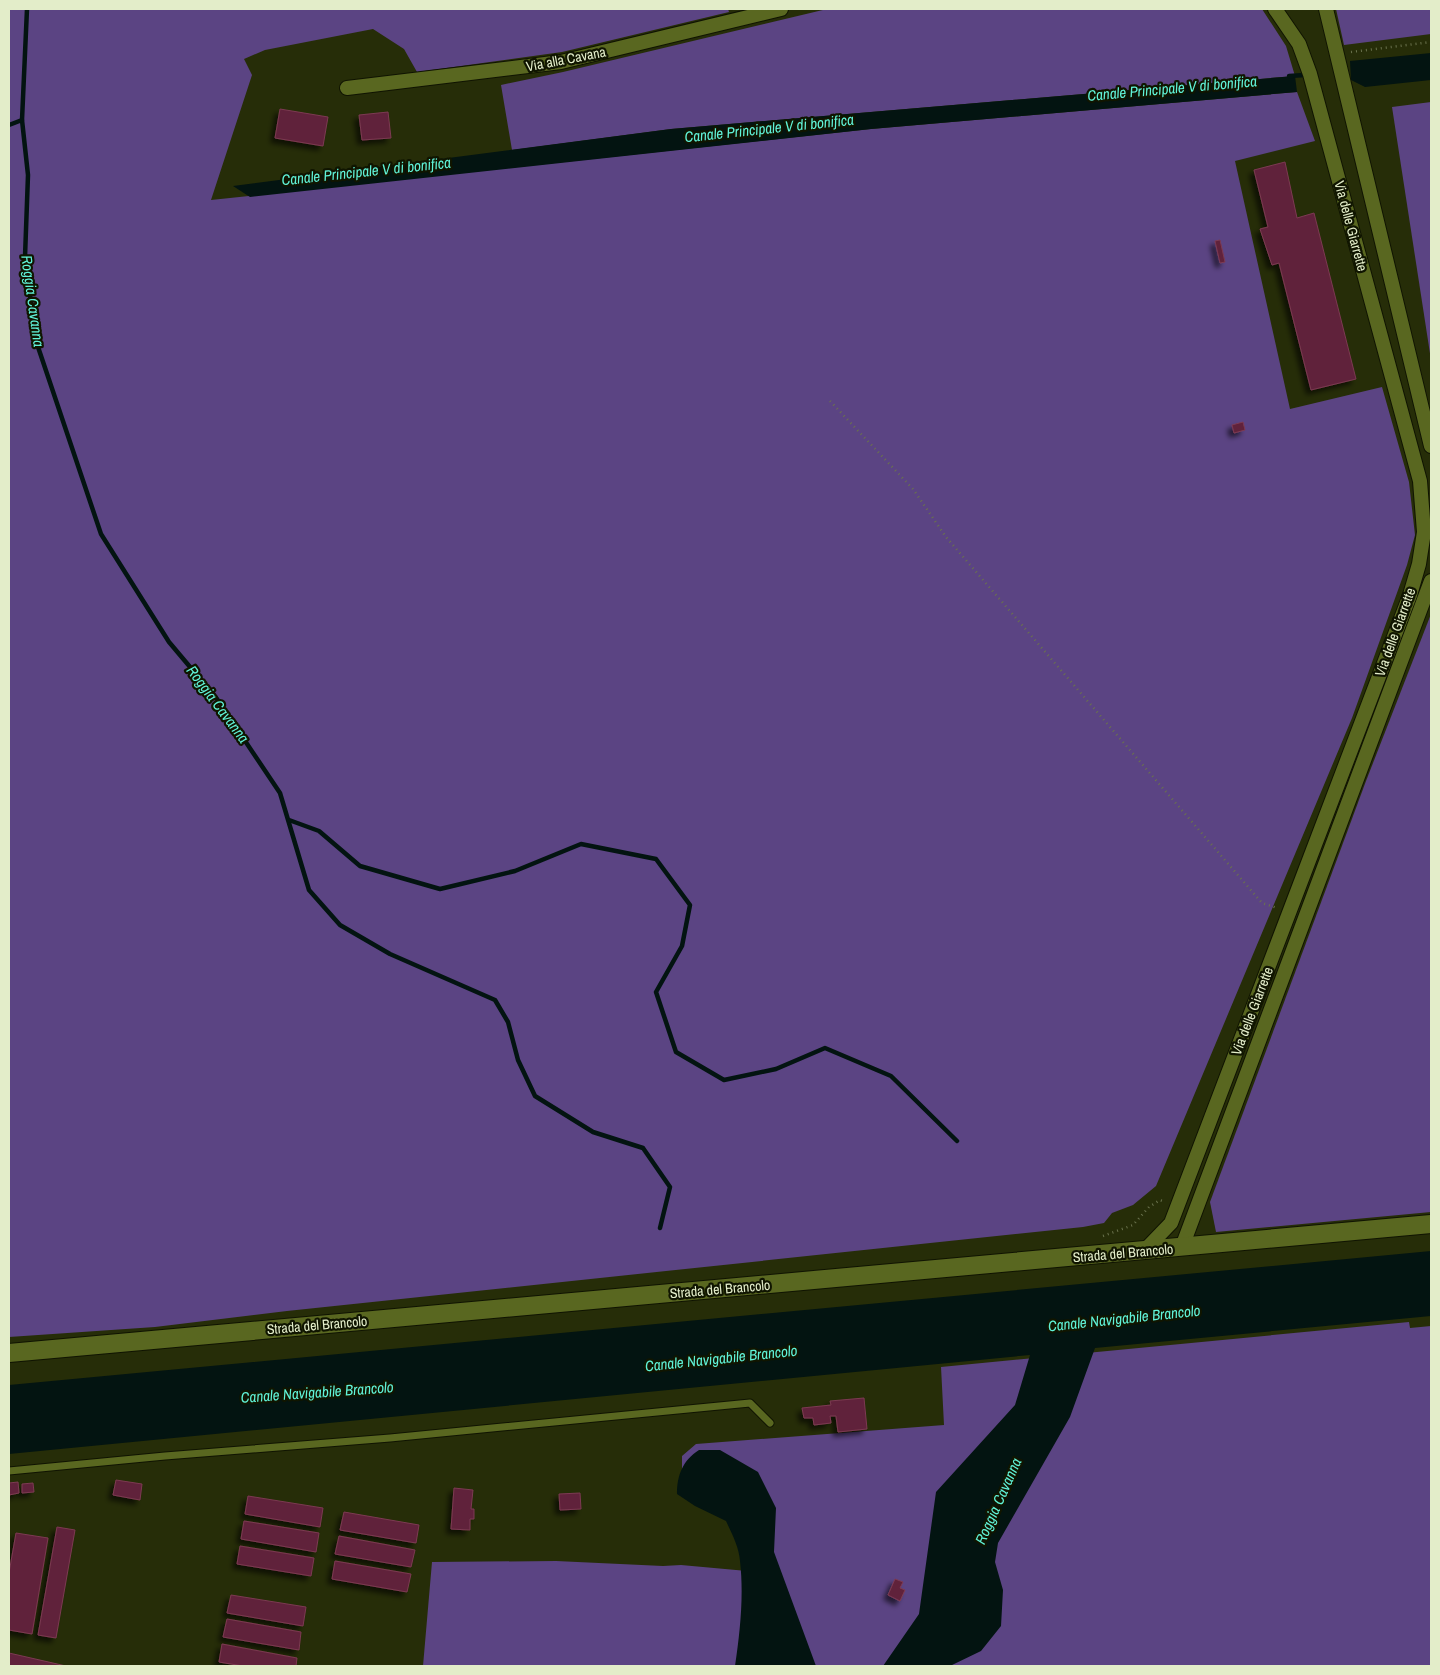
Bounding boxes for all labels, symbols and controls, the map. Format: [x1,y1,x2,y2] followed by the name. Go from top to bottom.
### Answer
[525,42,608,76] street label: Via alla Cavana
[1086,70,1258,106] water label: Canale Principale V di bonifica
[683,109,855,147] water label: Canale Principale V di bonifica
[280,152,452,190] water label: Canale Principale V di bonifica
[1330,179,1372,273] street label: Via delle Giarrette
[16,254,50,348] water label: Roggia Cavanna
[1371,585,1419,679] street label: Via delle Giarrette
[182,661,254,747] water label: Roggia Cavanna
[1227,964,1277,1058] street label: Via delle Giarrette
[1072,1240,1174,1266] street label: Strada del Brancolo
[669,1276,771,1302] street label: Strada del Brancolo
[1047,1300,1201,1336] water label: Canale Navigabile Brancolo
[266,1312,368,1338] street label: Strada del Brancolo
[644,1340,798,1376] water label: Canale Navigabile Brancolo
[240,1376,394,1408] water label: Canale Navigabile Brancolo
[970,1454,1026,1547] water label: Roggia Cavanna

